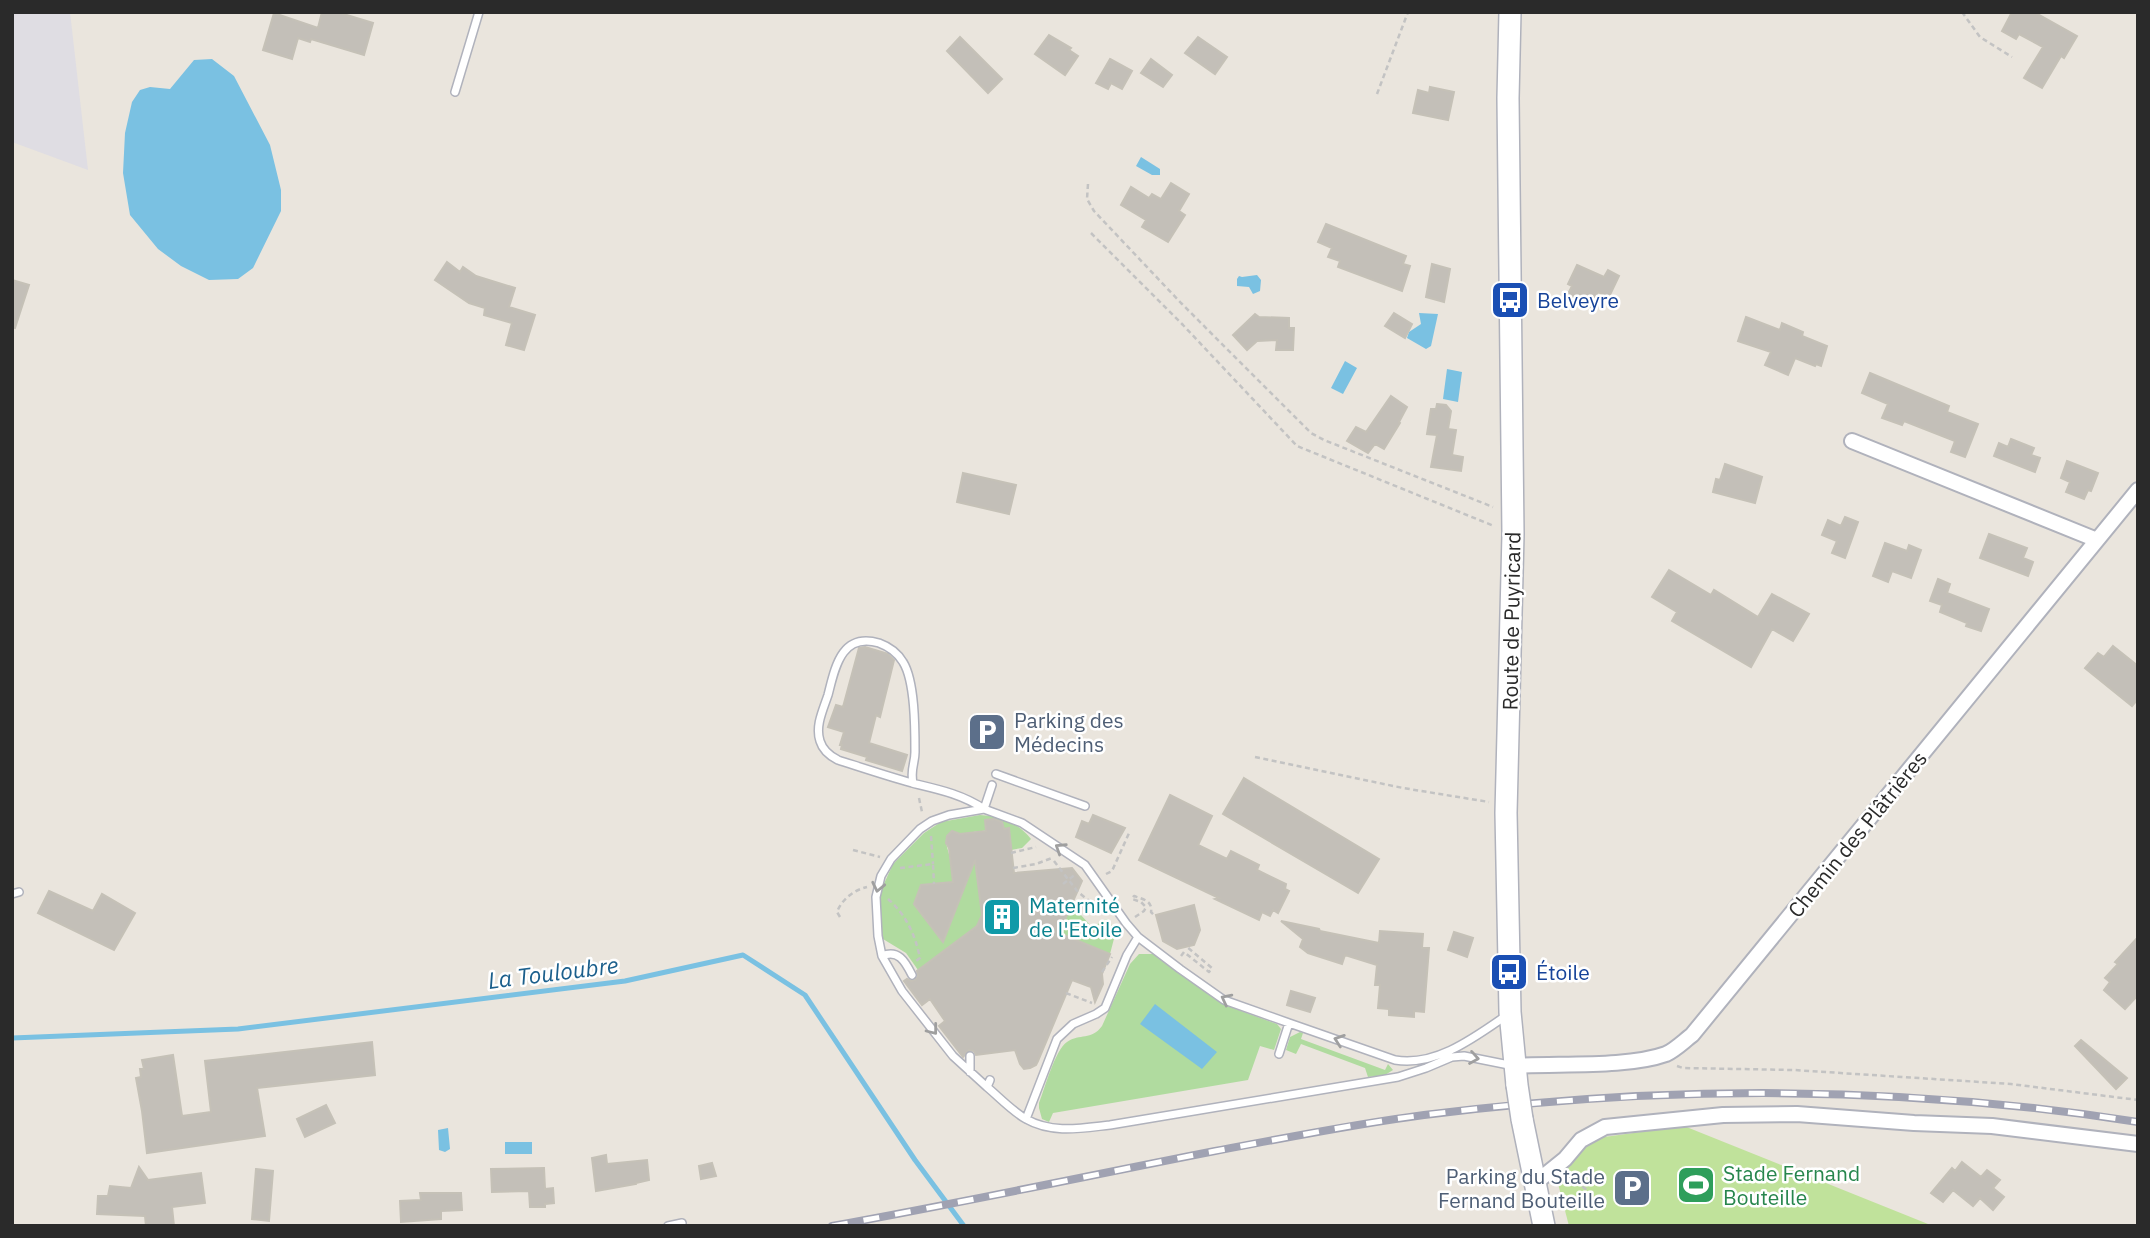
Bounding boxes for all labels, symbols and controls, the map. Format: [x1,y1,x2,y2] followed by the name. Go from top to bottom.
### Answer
[1489,279,1531,321] bus stop icon: Belveyre
[1537,286,1619,314] place label: Belveyre
[1495,531,1527,711] street label: Route de Puyricard
[1014,706,1124,758] place label: Parking des Médecins
[966,711,1008,753] parking icon: Parking des Médecins
[1781,745,1933,923] street label: Chemin des Plâtrières
[1055,844,1068,856] one-way arrow
[872,881,887,893] one-way arrow
[1029,891,1122,943] place label: Maternité de l'Etoile
[981,896,1023,938] building icon: Maternité de l'Etoile
[486,949,620,995] water label: La Touloubre
[1488,951,1530,993] bus stop icon: Étoile
[1536,958,1590,986] place label: Étoile
[1220,993,1233,1007] one-way arrow
[924,1022,937,1035] one-way arrow
[1333,1034,1345,1048] one-way arrow
[1468,1050,1480,1065] one-way arrow
[1723,1159,1860,1211] place label: Stade Fernand Bouteille
[1438,1162,1605,1214] place label: Parking du Stade Fernand Bouteille
[1675,1164,1717,1206] sports icon: Stade Fernand Bouteille
[1611,1167,1653,1209] parking icon: Parking du Stade Fernand Bouteille

